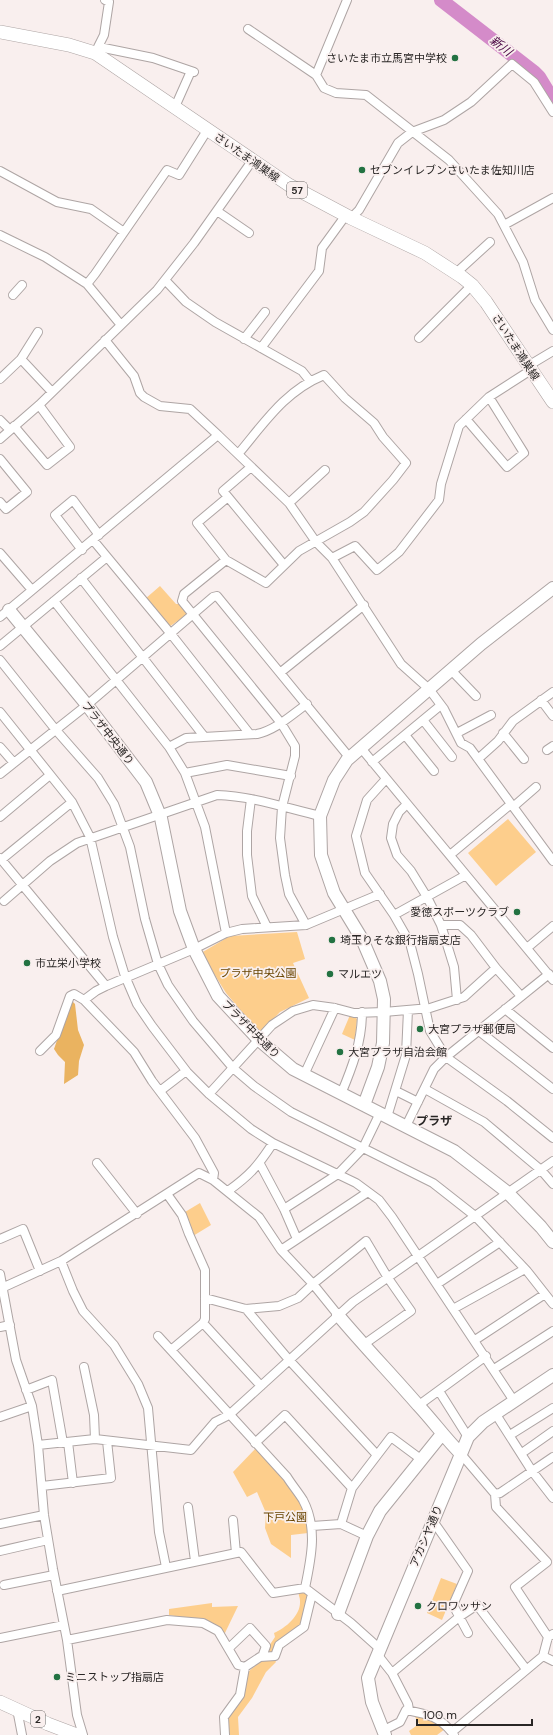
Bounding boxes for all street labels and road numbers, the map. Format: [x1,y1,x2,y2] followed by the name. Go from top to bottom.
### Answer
[212,129,282,185] street label: さいたま鴻巣線
[287,182,307,198] road number: 57
[489,311,543,383] street label: さいたま鴻巣線
[79,698,137,768] street label: プラザ中央通り
[219,997,283,1061] street label: プラザ中央通り
[407,1503,445,1569] street label: アカシヤ通り
[31,1711,45,1727] road number: 2

